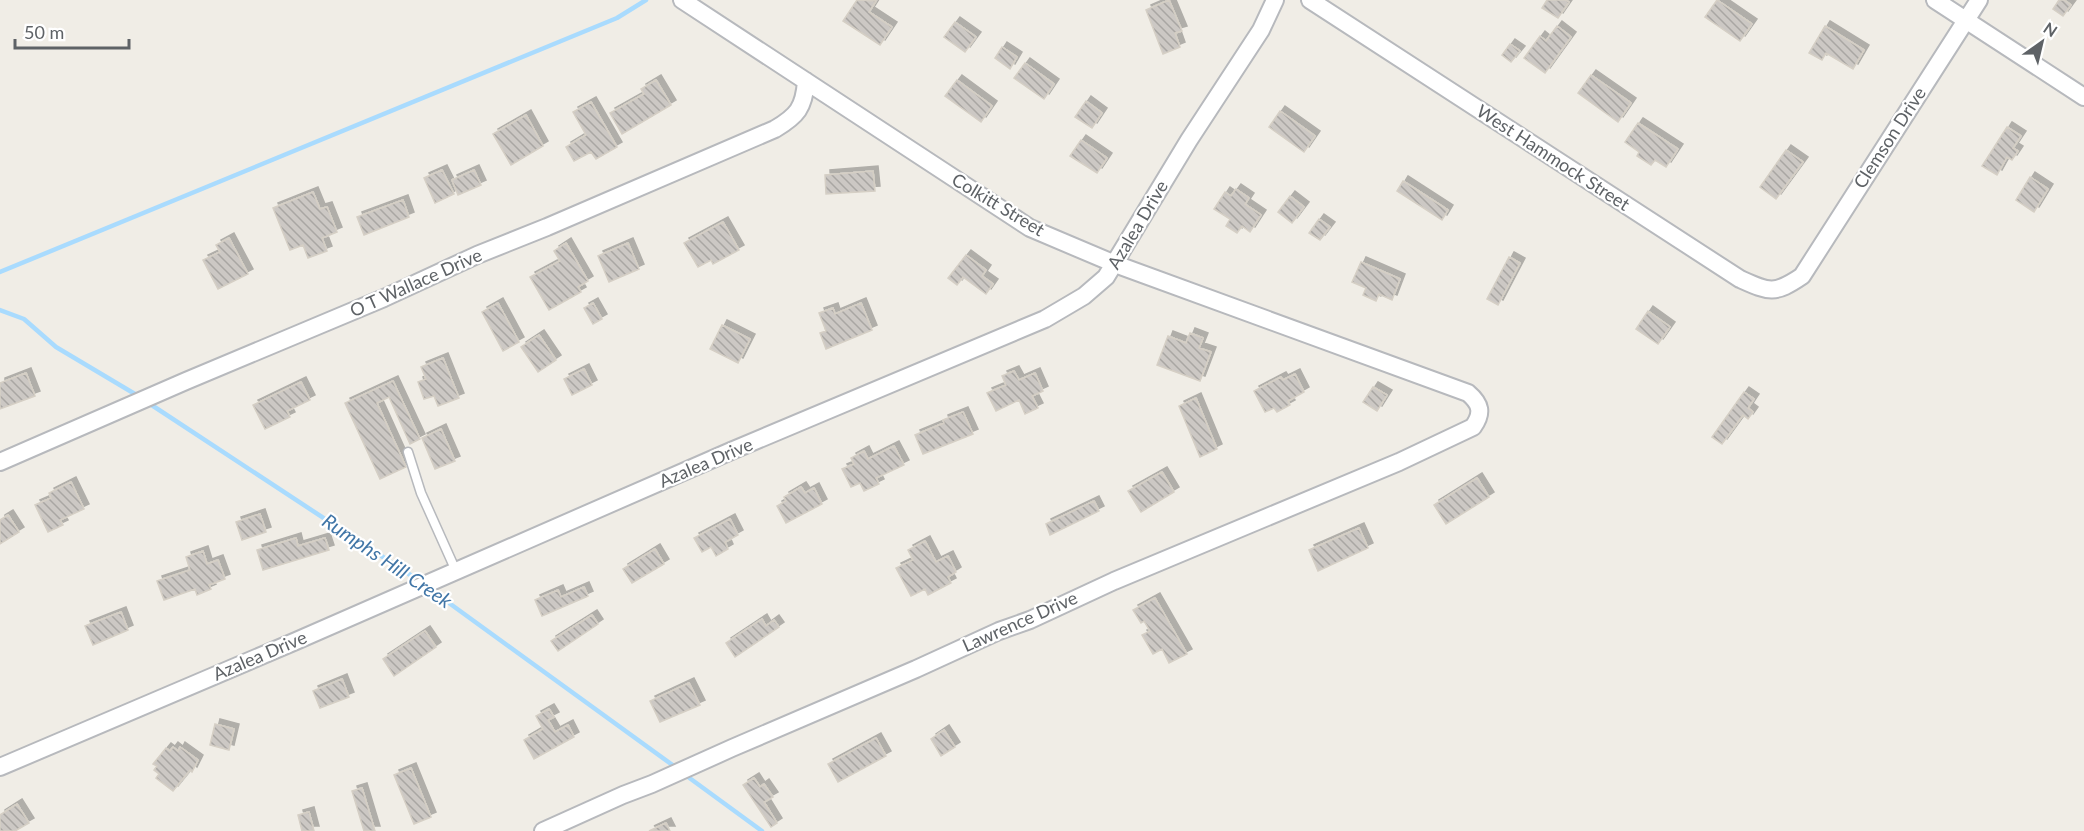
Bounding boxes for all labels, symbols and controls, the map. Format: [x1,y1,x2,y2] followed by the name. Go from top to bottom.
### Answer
[15,12,129,50] scale bar
[2012,12,2072,72] north arrow
[2040,18,2061,40] text: N
[24,21,64,43] text: 50 m
[1848,83,1930,192] street label: Clemson Drive
[1473,99,1635,215] street label: West Hammock Street
[948,168,1049,241] street label: Colkitt Street
[1102,176,1172,273] street label: Azalea Drive
[346,243,485,321] street label: O T Wallace Drive
[656,433,756,492] street label: Azalea Drive
[318,508,457,613] water label: Rumphs Hill Creek
[959,586,1080,656] street label: Lawrence Drive
[210,626,310,685] street label: Azalea Drive

